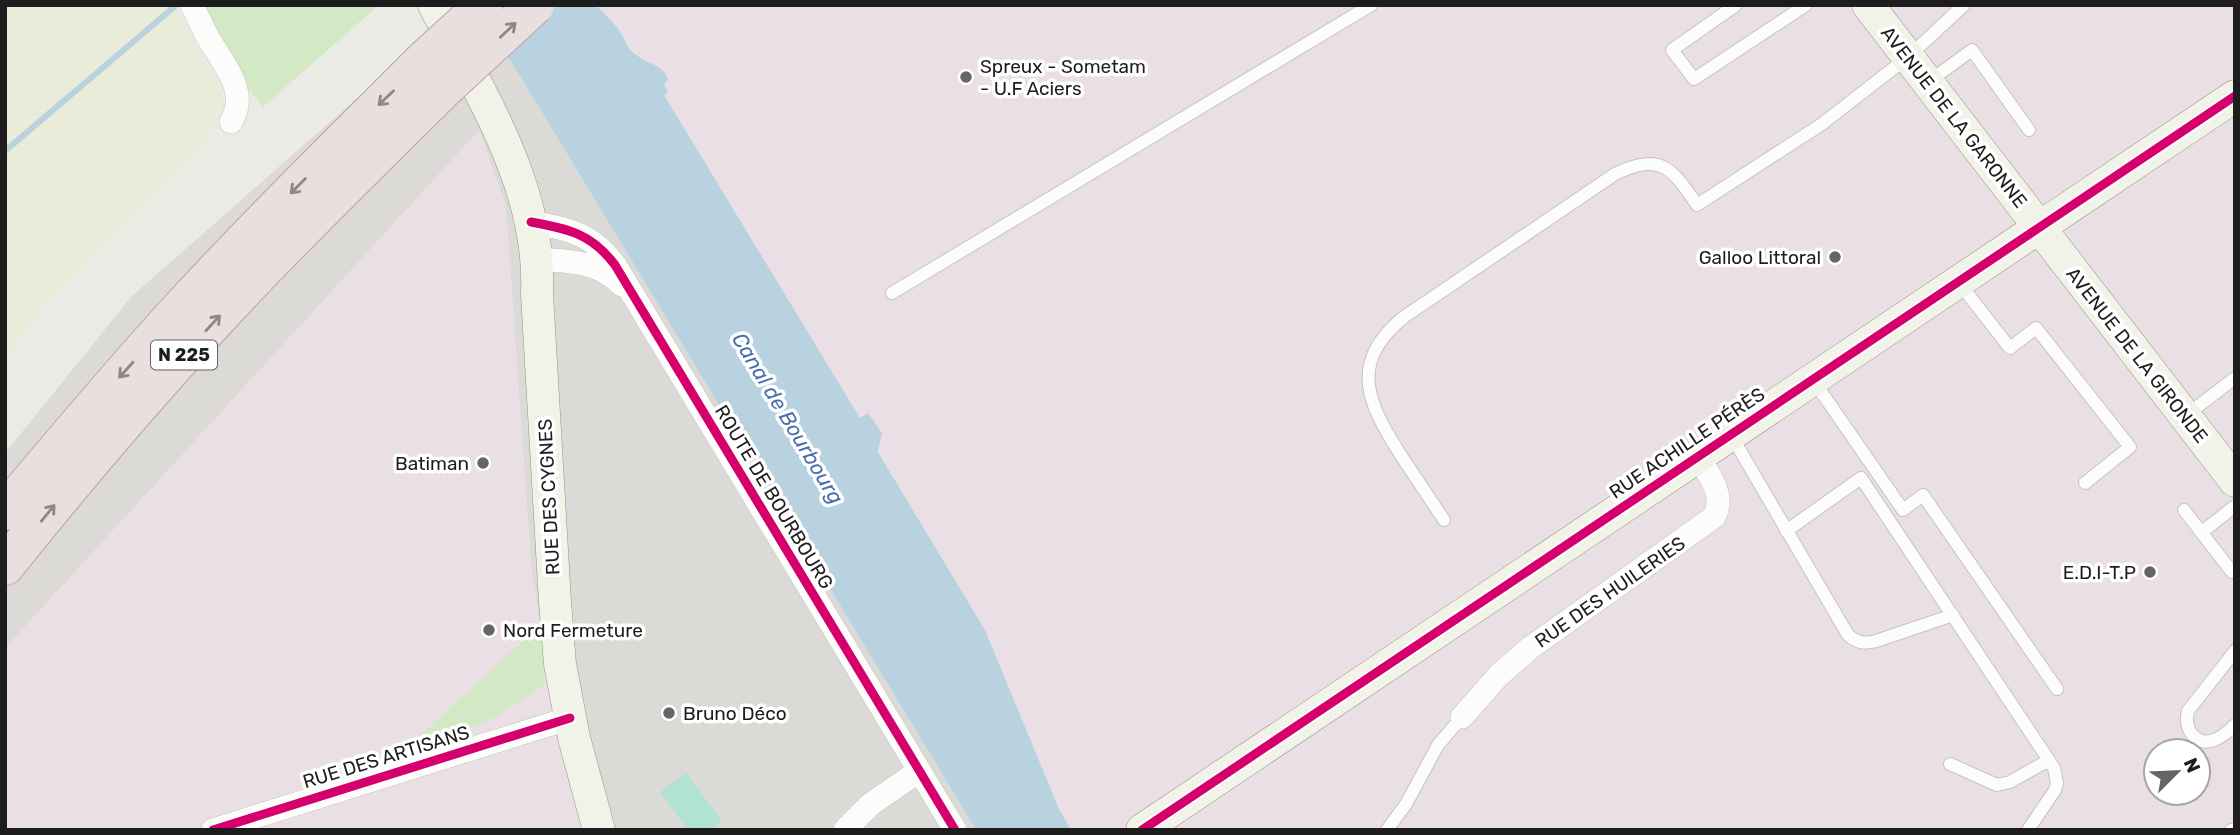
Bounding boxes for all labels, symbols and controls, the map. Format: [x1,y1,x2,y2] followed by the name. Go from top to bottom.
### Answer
[499,22,517,38] one-way arrow
[1876,22,2032,212] street label: AVENUE DE LA GARONNE
[980,55,1146,100] place label: Spreux - Sometam - U.F Aciers
[958,69,974,85] marker: Spreux - Sometam - U.F Aciers
[378,89,395,106] one-way arrow
[290,177,307,194] one-way arrow
[1699,246,1821,269] place label: Galloo Littoral
[1827,249,1843,265] marker: Galloo Littoral
[2061,263,2213,447] street label: AVENUE DE LA GIRONDE
[205,315,222,332] one-way arrow
[727,328,849,508] water label: Canal de Bourbourg
[151,340,217,370] road number: N 225
[118,360,134,378] one-way arrow
[1605,382,1769,504] street label: RUE ACHILLE PÉRÈS
[710,401,838,593] street label: ROUTE DE BOURBOURG
[533,418,565,576] street label: RUE DES CYGNES
[395,452,469,475] place label: Batiman
[475,455,491,471] marker: Batiman
[40,505,56,523] one-way arrow
[1530,531,1690,653] street label: RUE DES HUILERIES
[2063,561,2136,584] place label: E.D.I-T.P
[2142,564,2158,580] marker: E.D.I-T.P
[503,619,643,642] place label: Nord Fermeture
[481,622,497,638] marker: Nord Fermeture
[683,702,787,725] place label: Bruno Déco
[661,705,677,721] marker: Bruno Déco
[300,721,472,793] street label: RUE DES ARTISANS
[2142,737,2212,807] north arrow
[2179,754,2205,776] text: N

